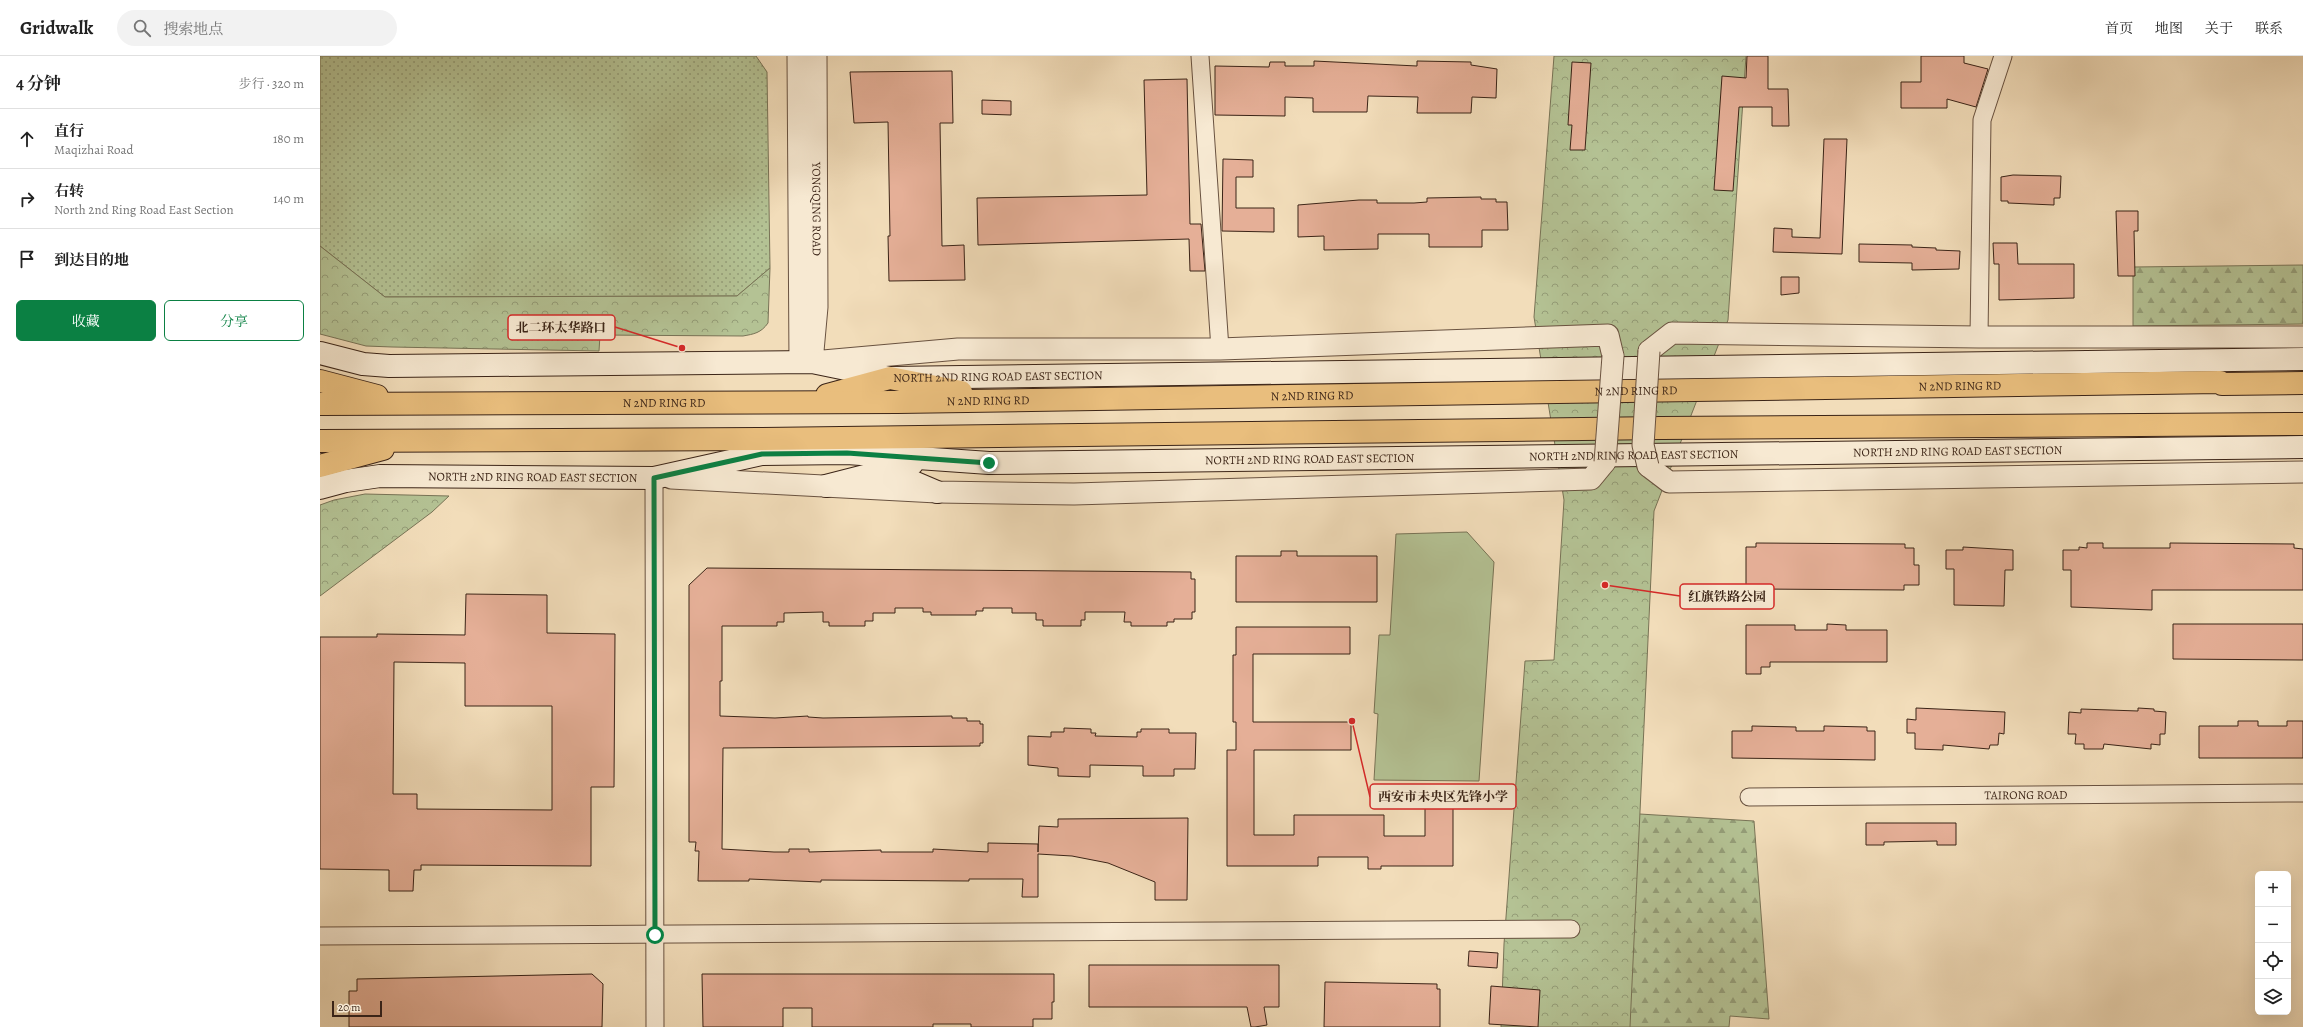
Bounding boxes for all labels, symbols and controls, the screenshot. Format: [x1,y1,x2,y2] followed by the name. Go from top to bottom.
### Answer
[117,10,397,46] search box
[20,15,93,41] text: Gridwalk
[131,17,153,39] icon: search
[163,19,223,39] text: 搜索地点
[2105,19,2133,38] text: 首页
[2155,19,2183,38] text: 地图
[2205,19,2233,38] text: 关于
[2255,19,2283,38] text: 联系
[16,72,61,95] text: 4 分钟
[238,75,304,92] text: 步行 · 320 m
[54,121,84,141] text: 直行
[16,128,38,150] icon: ahead
[273,130,304,147] text: 180 m
[54,141,134,158] text: Maqizhai Road
[808,161,825,256] street label: YONGQING ROAD
[54,181,84,201] text: 右转
[16,188,38,210] icon: right
[273,190,304,207] text: 140 m
[54,201,234,218] text: North 2nd Ring Road East Section
[16,248,38,270] icon: arrive
[54,250,129,270] text: 到达目的地
[16,300,156,341] button: 收藏
[164,300,304,341] button: 分享
[508,315,615,340] callout: 北二环太华路口
[515,319,607,336] text: 北二环太华路口
[893,367,1103,386] street label: NORTH 2ND RING ROAD EAST SECTION
[1918,377,2001,395] street label: N 2ND RING RD
[1594,382,1677,399] street label: N 2ND RING RD
[1270,387,1353,404] street label: N 2ND RING RD
[947,392,1029,409] street label: N 2ND RING RD
[623,395,705,411] street label: N 2ND RING RD
[1853,442,2063,460] street label: NORTH 2ND RING ROAD EAST SECTION
[1529,446,1739,464] street label: NORTH 2ND RING ROAD EAST SECTION
[1205,450,1415,468] street label: NORTH 2ND RING ROAD EAST SECTION
[980,454,998,472] route end
[428,468,638,486] street label: NORTH 2ND RING ROAD EAST SECTION
[1680,584,1774,609] callout: 红旗铁路公园
[1688,588,1766,605] text: 红旗铁路公园
[1370,784,1516,809] callout: 西安市未央区先锋小学
[1984,787,2068,803] street label: TAIRONG ROAD
[1378,788,1508,805] text: 西安市未央区先锋小学
[2255,871,2291,1015] map controls
[2255,871,2291,907] button: +
[2255,907,2291,943] button: −
[646,926,664,944] route start
[2255,943,2291,979] button: locate
[2255,979,2291,1015] button: layers
[332,999,382,1018] scale bar
[338,1000,360,1015] text: 20 m

